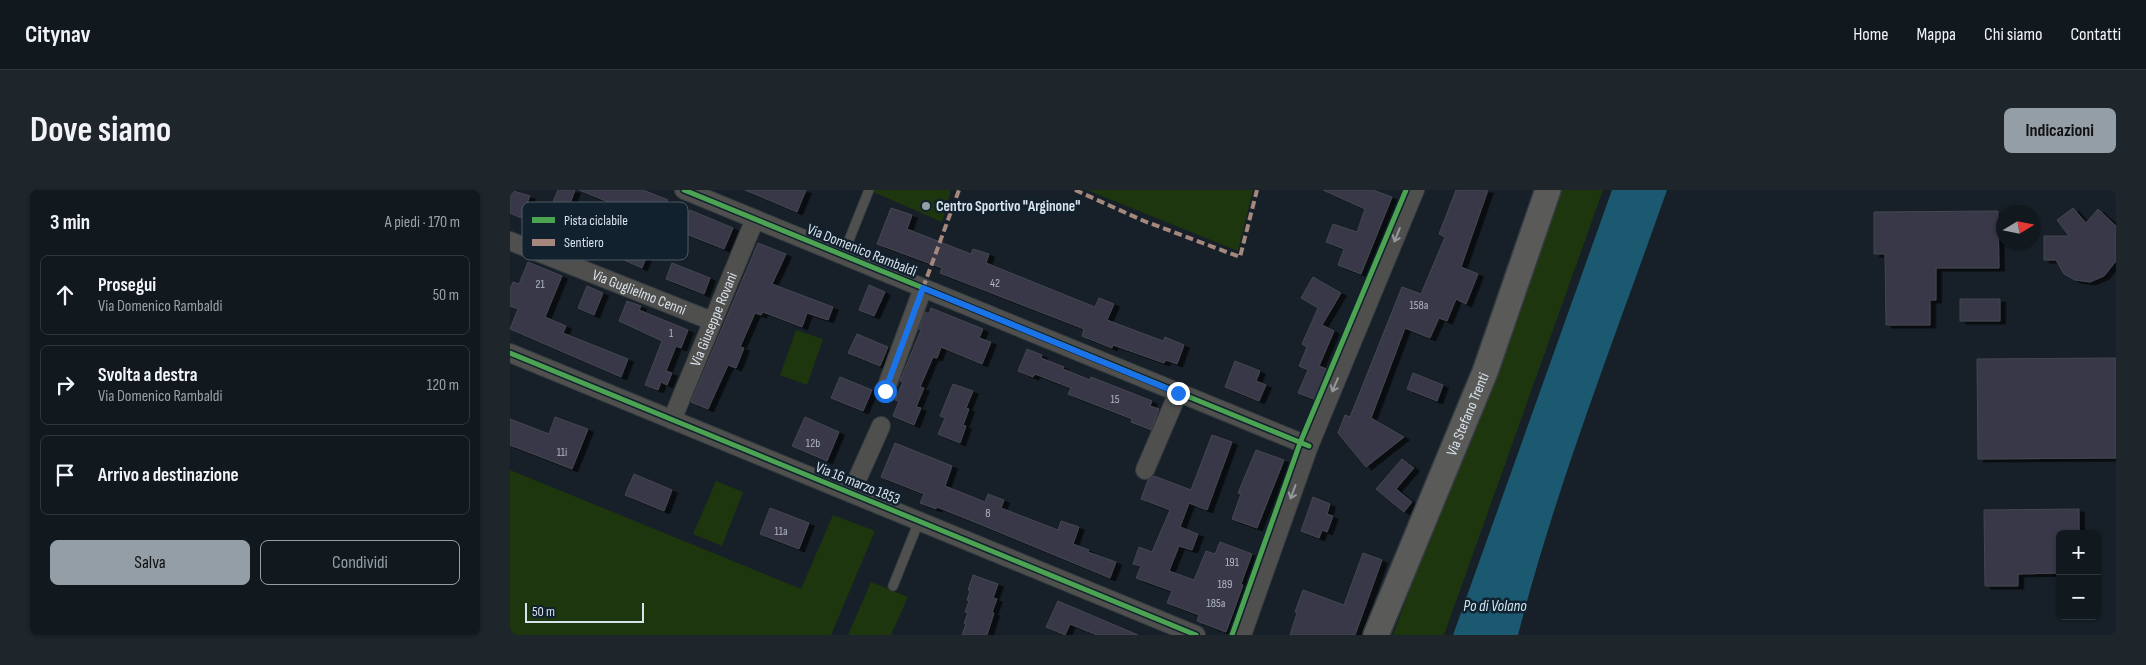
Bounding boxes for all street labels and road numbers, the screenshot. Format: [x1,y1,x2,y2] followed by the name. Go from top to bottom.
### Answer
[804,220,920,281] street label: Via Domenico Rambaldi
[589,266,689,320] street label: Via Guglielmo Cenni
[686,269,742,369] street label: Via Giuseppe Rovani
[1442,370,1494,459] street label: Via Stefano Trenti
[813,458,903,509] street label: Via 16 marzo 1853

